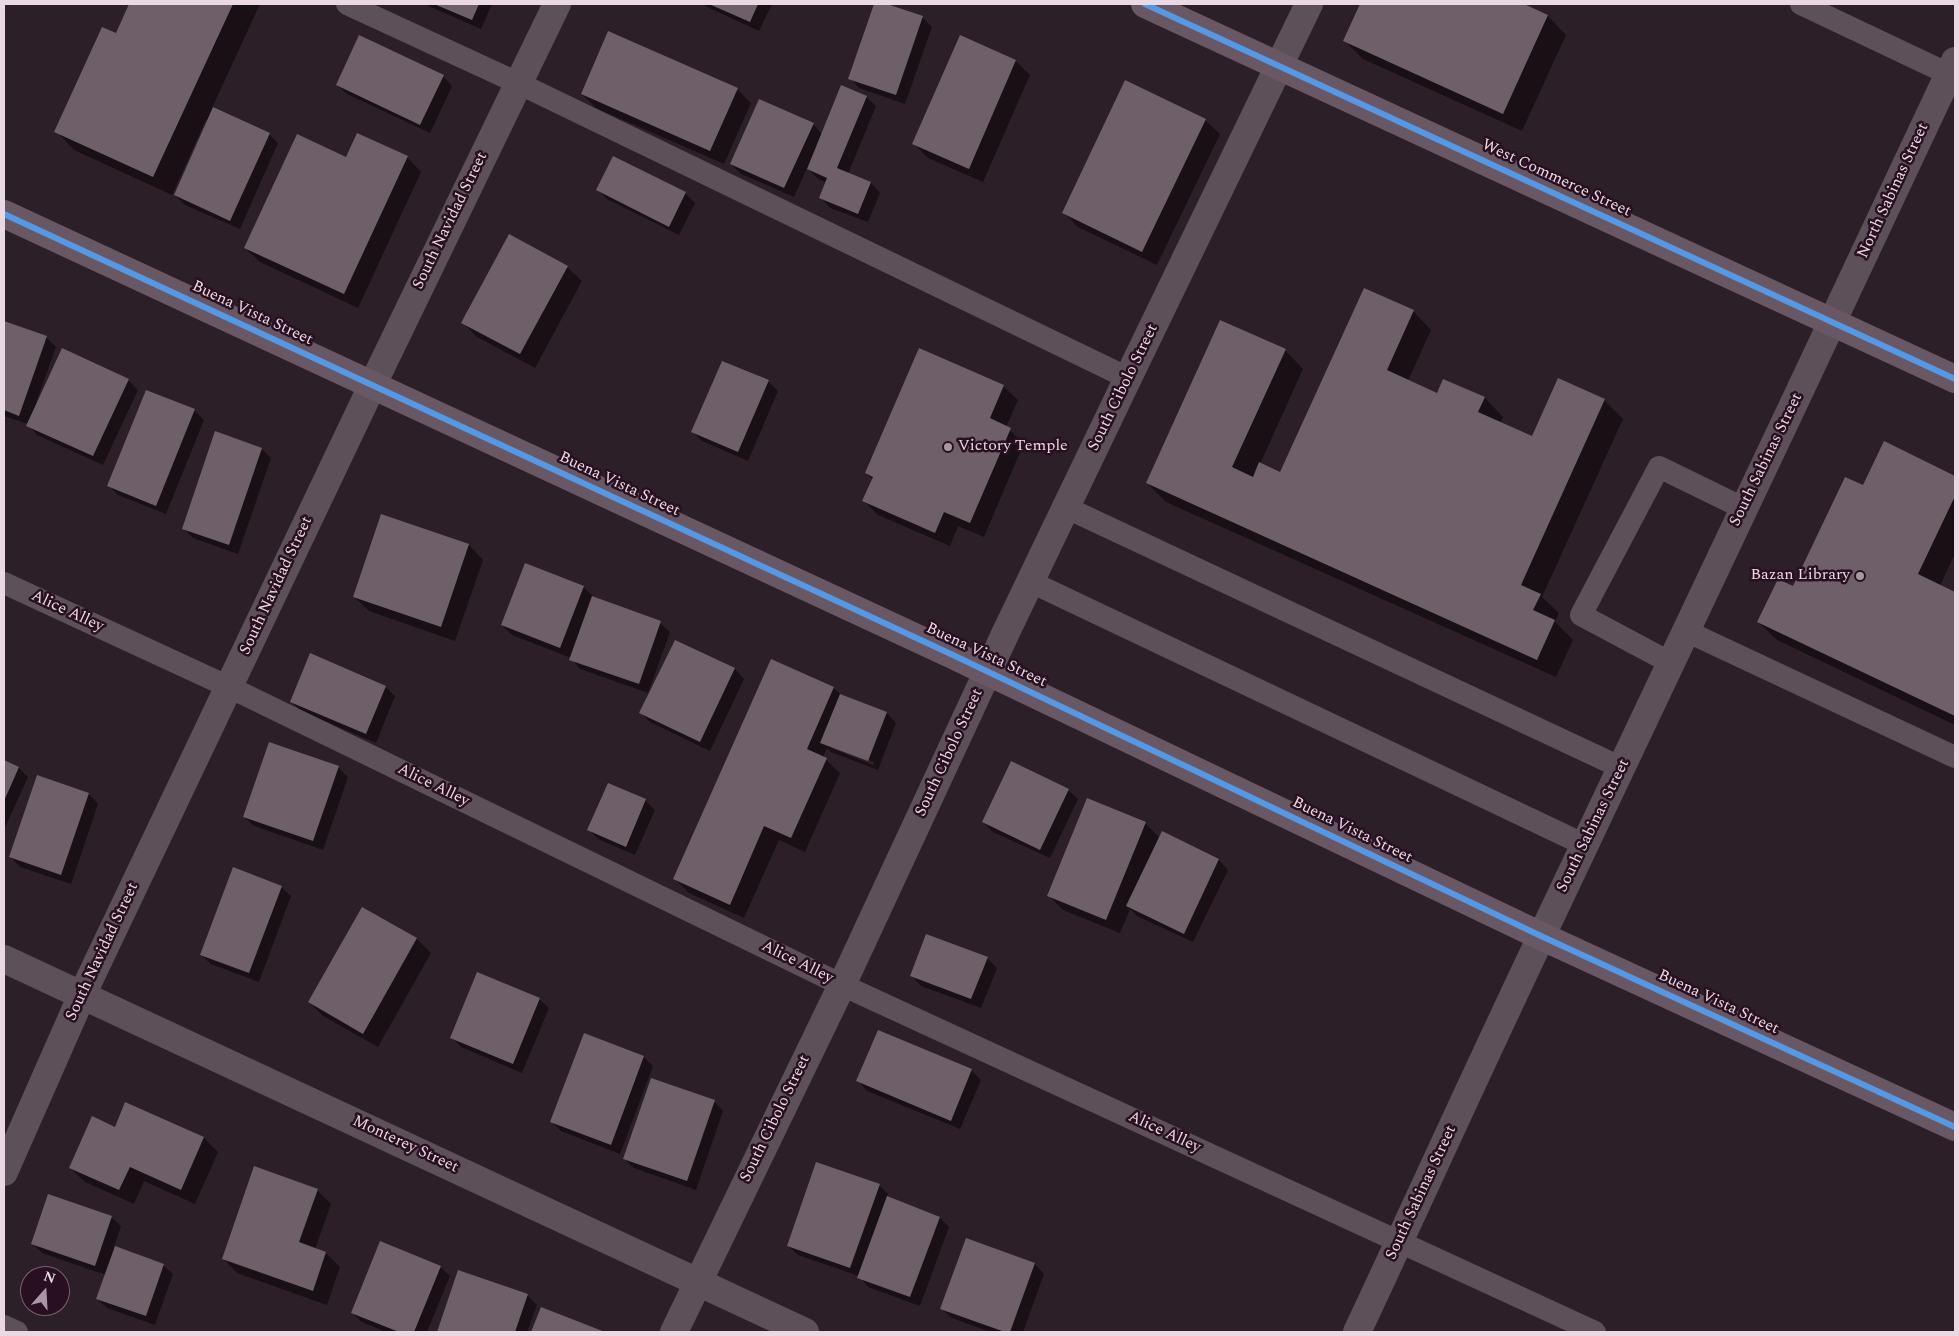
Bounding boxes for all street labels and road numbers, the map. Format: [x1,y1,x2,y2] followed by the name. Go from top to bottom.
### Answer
[1854,120,1934,262] street label: North Sabinas Street
[1478,136,1634,222] street label: West Commerce Street
[409,149,493,293] street label: South Navidad Street
[188,278,316,350] street label: Buena Vista Street
[1085,321,1163,455] street label: South Cibolo Street
[1726,390,1808,530] street label: South Sabinas Street
[555,449,683,521] street label: Buena Vista Street
[237,514,317,658] street label: South Navidad Street
[28,587,106,637] street label: Alice Alley
[922,620,1050,692] street label: Buena Vista Street
[912,686,988,820] street label: South Cibolo Street
[1553,756,1635,896] street label: South Sabinas Street
[394,760,472,812] street label: Alice Alley
[1289,794,1415,868] street label: Buena Vista Street
[63,880,143,1024] street label: South Navidad Street
[758,937,836,989] street label: Alice Alley
[1654,967,1782,1039] street label: Buena Vista Street
[737,1052,815,1186] street label: South Cibolo Street
[1125,1108,1203,1158] street label: Alice Alley
[349,1112,461,1178] street label: Monterey Street
[1382,1123,1462,1263] street label: South Sabinas Street

